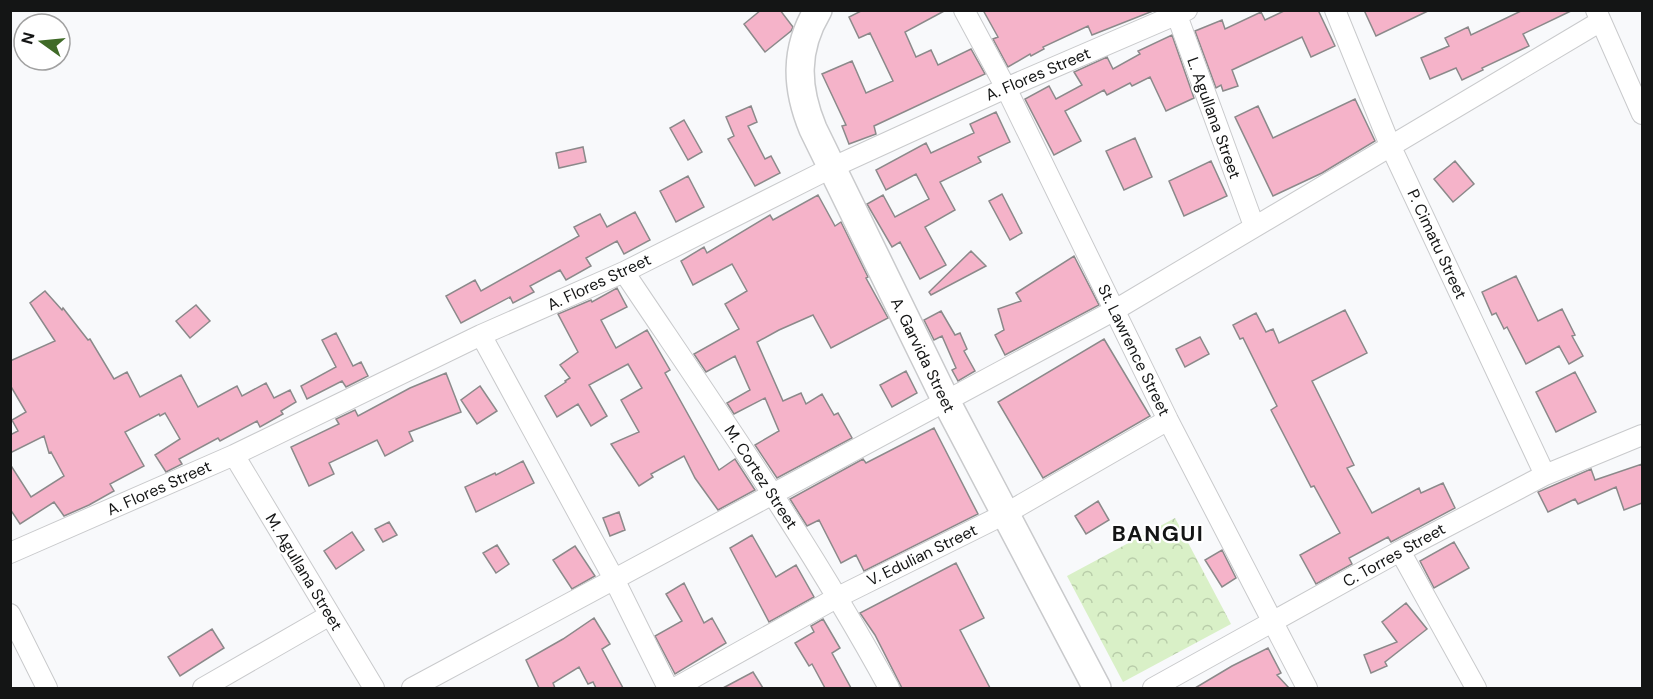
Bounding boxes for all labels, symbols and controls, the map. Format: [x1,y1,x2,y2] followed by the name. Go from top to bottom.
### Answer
[12,12,72,72] north arrow
[16,30,40,47] text: N
[982,42,1094,106] street label: A. Flores Street
[1182,54,1246,182] street label: L. Agullana Street
[1402,186,1472,302] street label: P. Cimatu Street
[544,249,654,315] street label: A. Flores Street
[1093,281,1175,419] street label: St. Lawrence Street
[886,294,960,416] street label: A. Garvida Street
[720,421,802,533] street label: M. Cortez Street
[104,456,214,520] street label: A. Flores Street
[261,510,347,634] street label: M. Agullana Street
[1339,518,1449,592] street label: C. Torres Street
[863,519,981,591] street label: V. Edulian Street
[1112,519,1204,548] district label: BANGUI

